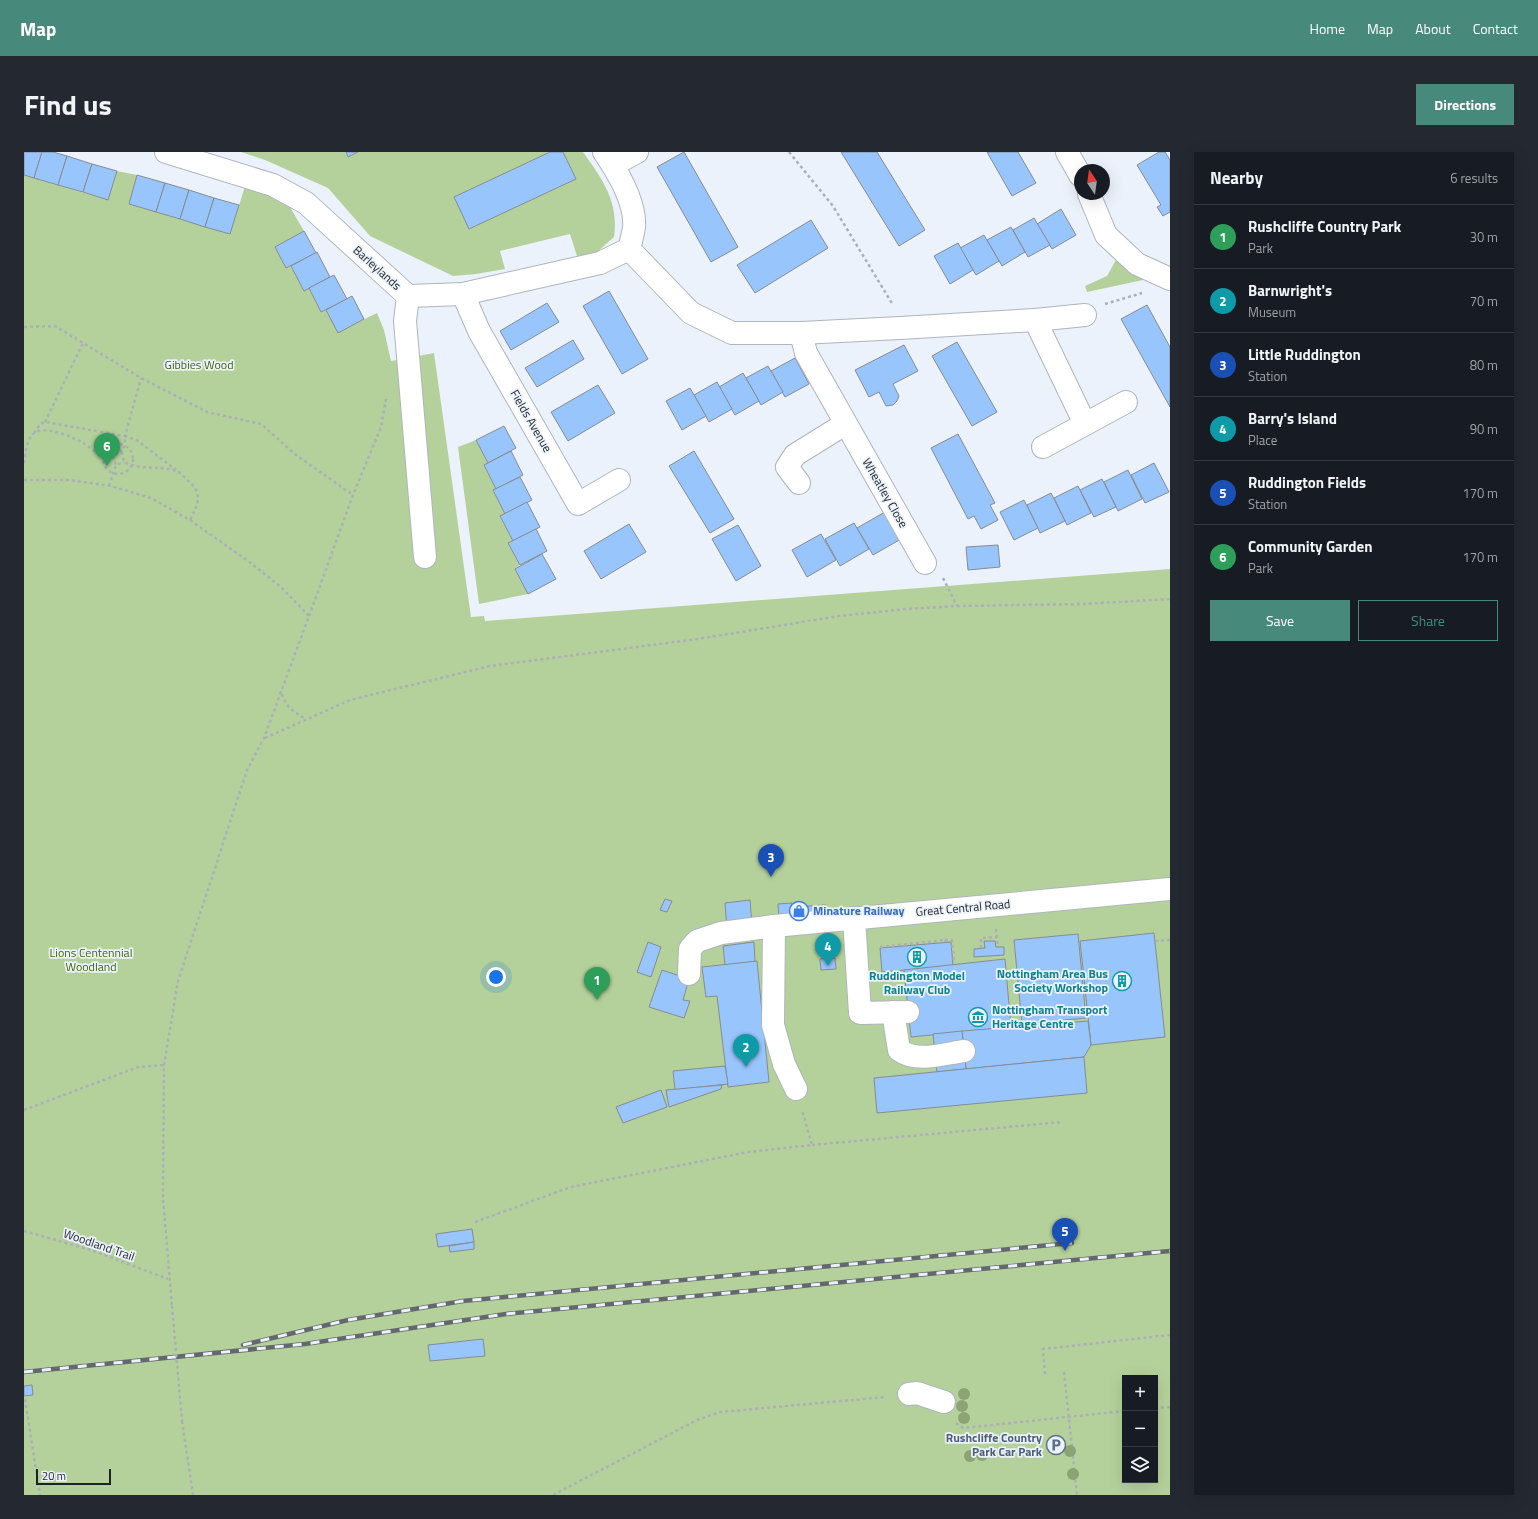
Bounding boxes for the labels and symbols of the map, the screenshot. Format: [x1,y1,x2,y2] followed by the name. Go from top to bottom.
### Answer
[1074,164,1110,200] north arrow
[349,241,406,295] street label: Barleylands
[165,355,233,374] park label: Gibbies Wood
[506,386,557,456] street label: Fields Avenue
[94,433,120,466] pin: 6
[858,454,913,531] street label: Wheatley Close
[758,844,784,877] pin: 3
[915,894,1011,921] street label: Great Central Road
[788,900,810,922] shop icon: Minature Railway
[813,901,905,920] place label: Minature Railway
[815,933,841,966] pin: 4
[50,943,132,976] park label: Lions Centennial Woodland
[906,946,928,968] building icon: Ruddington Model Railway Club
[997,964,1108,997] place label: Nottingham Area Bus Society Workshop
[869,966,965,999] place label: Ruddington Model Railway Club
[486,967,506,987] your location
[584,967,610,1000] pin: 1
[1111,970,1133,992] building icon: Nottingham Area Bus Society Workshop
[992,1000,1108,1033] place label: Nottingham Transport Heritage Centre
[967,1006,989,1028] museum icon: Nottingham Transport Heritage Centre
[733,1034,759,1067] pin: 2
[1052,1218,1078,1251] pin: 5
[61,1223,137,1266] street label: Woodland Trail
[946,1428,1043,1461] place label: Rushcliffe Country Park Car Park
[1045,1434,1067,1456] parking icon: Rushcliffe Country Park Car Park
[36,1467,111,1486] scale bar

